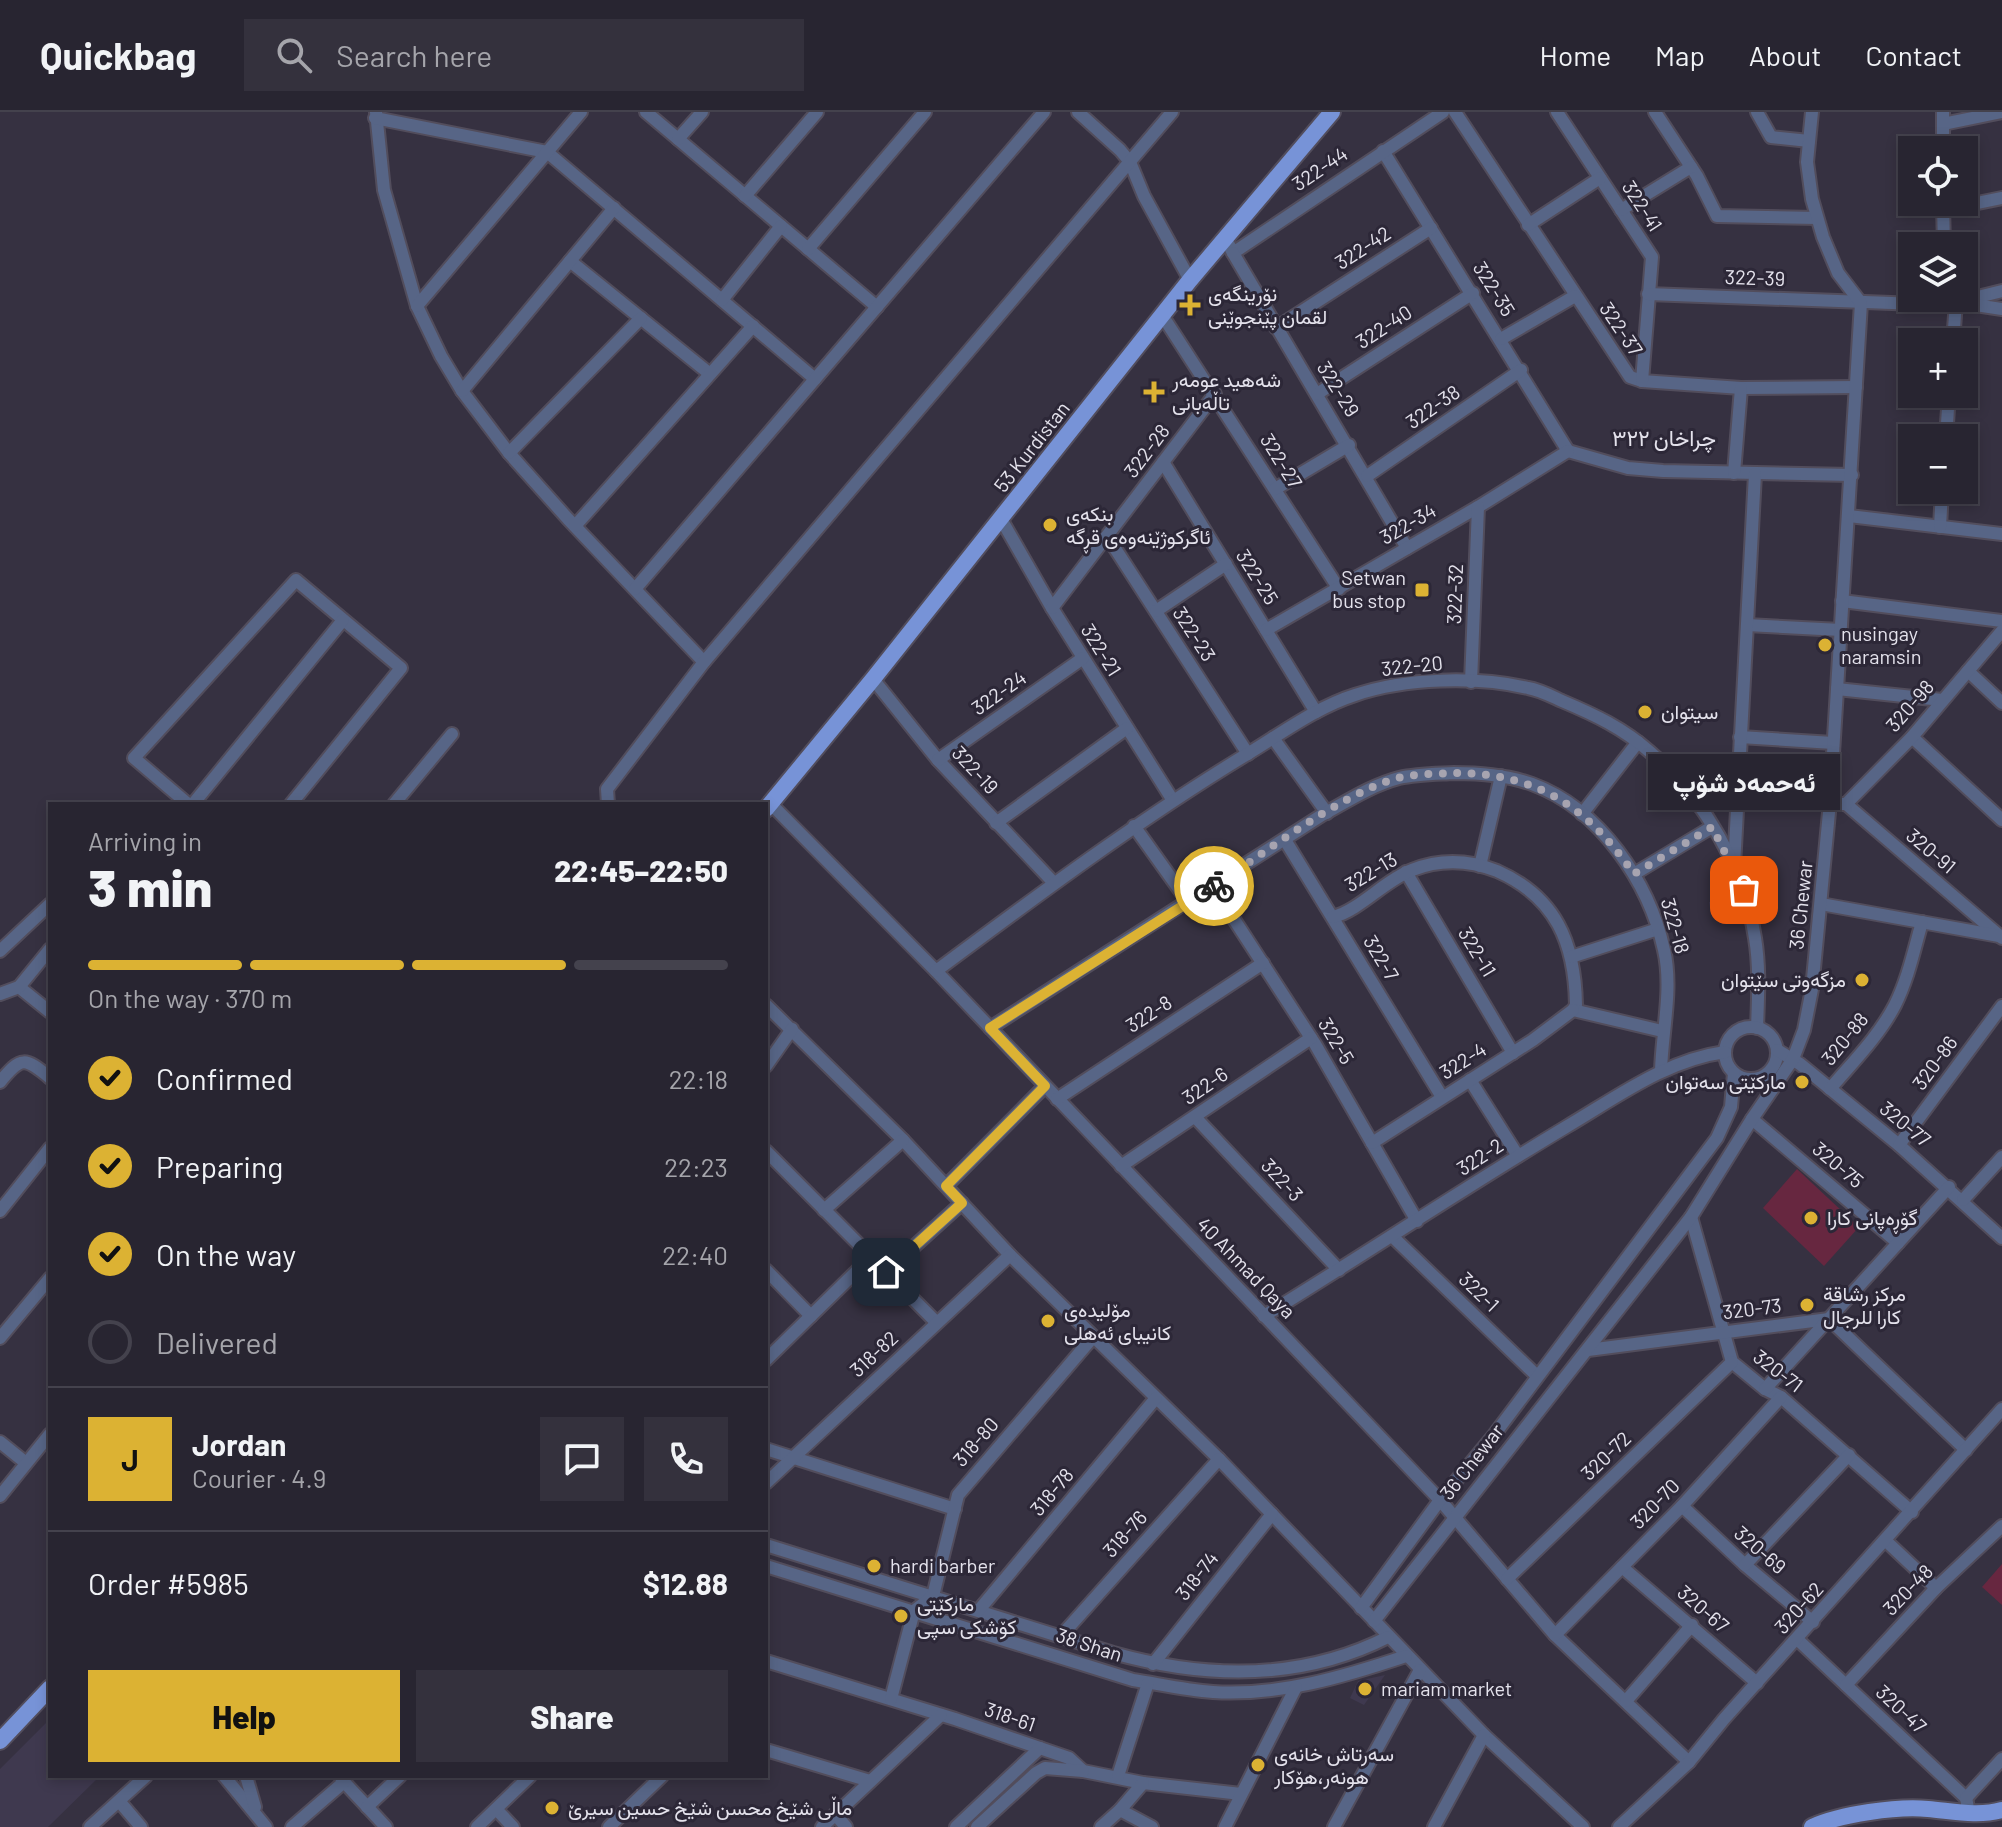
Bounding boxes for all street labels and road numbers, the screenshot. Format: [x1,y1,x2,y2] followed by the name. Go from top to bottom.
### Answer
[1287,141,1352,195] street label: 322-44
[1618,176,1668,235] street label: 322-41
[1330,220,1395,274] street label: 322-42
[1469,257,1521,320] street label: 322-35
[1724,264,1786,290] street label: 322-39
[1595,297,1649,360] street label: 322-37
[1351,299,1416,353] street label: 322-40
[1313,356,1365,421] street label: 322-29
[1401,379,1464,433] street label: 322-38
[988,396,1074,497] street label: 53 Kurdistan
[1118,419,1174,482] street label: 322-28
[1256,429,1308,493] street label: 322-27
[1375,498,1440,549] street label: 322-34
[1232,544,1284,609] street label: 322-25
[1441,563,1467,625] street label: 322-32
[1168,602,1221,665] street label: 322-23
[1077,619,1127,680] street label: 322-21
[1380,650,1444,680] street label: 322-20
[966,665,1030,720] street label: 322-24
[1880,674,1938,736] street label: 320-98
[948,740,1004,798] street label: 322-19
[1902,823,1961,878] street label: 320-91
[1340,846,1401,896] street label: 322-13
[1783,859,1817,951] street label: 36 Chewar
[1657,895,1695,956] street label: 322-18
[1454,922,1502,981] street label: 322-11
[1359,931,1405,985] street label: 322-7
[1121,989,1176,1037] street label: 322-8
[1816,1007,1873,1070] street label: 320-88
[1314,1013,1360,1068] street label: 322-5
[1907,1031,1962,1094] street label: 320-86
[1435,1037,1490,1084] street label: 322-4
[1177,1061,1232,1109] street label: 322-6
[1875,1095,1936,1151] street label: 320-77
[1452,1132,1507,1180] street label: 322-2
[1808,1136,1869,1192] street label: 320-75
[1257,1153,1309,1206] street label: 322-3
[1192,1212,1301,1323] street label: 40 Ahmad Qaya
[1455,1266,1505,1316] street label: 322-1
[1721,1292,1783,1324] street label: 320-73
[844,1325,902,1381] street label: 318-82
[1749,1344,1808,1397] street label: 320-71
[947,1412,1003,1471] street label: 318-80
[1434,1419,1508,1504] street label: 36 Chewar
[1575,1426,1635,1485] street label: 320-72
[1024,1463,1078,1520] street label: 318-78
[1625,1473,1684,1533] street label: 320-70
[1097,1505,1151,1562] street label: 318-76
[1730,1520,1792,1578] street label: 320-69
[1170,1546,1223,1605] street label: 318-74
[1877,1559,1937,1620] street label: 320-48
[1769,1577,1828,1638] street label: 320-62
[1673,1580,1735,1637] street label: 320-67
[1053,1622,1125,1666] street label: 38 Shan
[1872,1679,1932,1738] street label: 320-47
[982,1696,1039,1736] street label: 318-61

